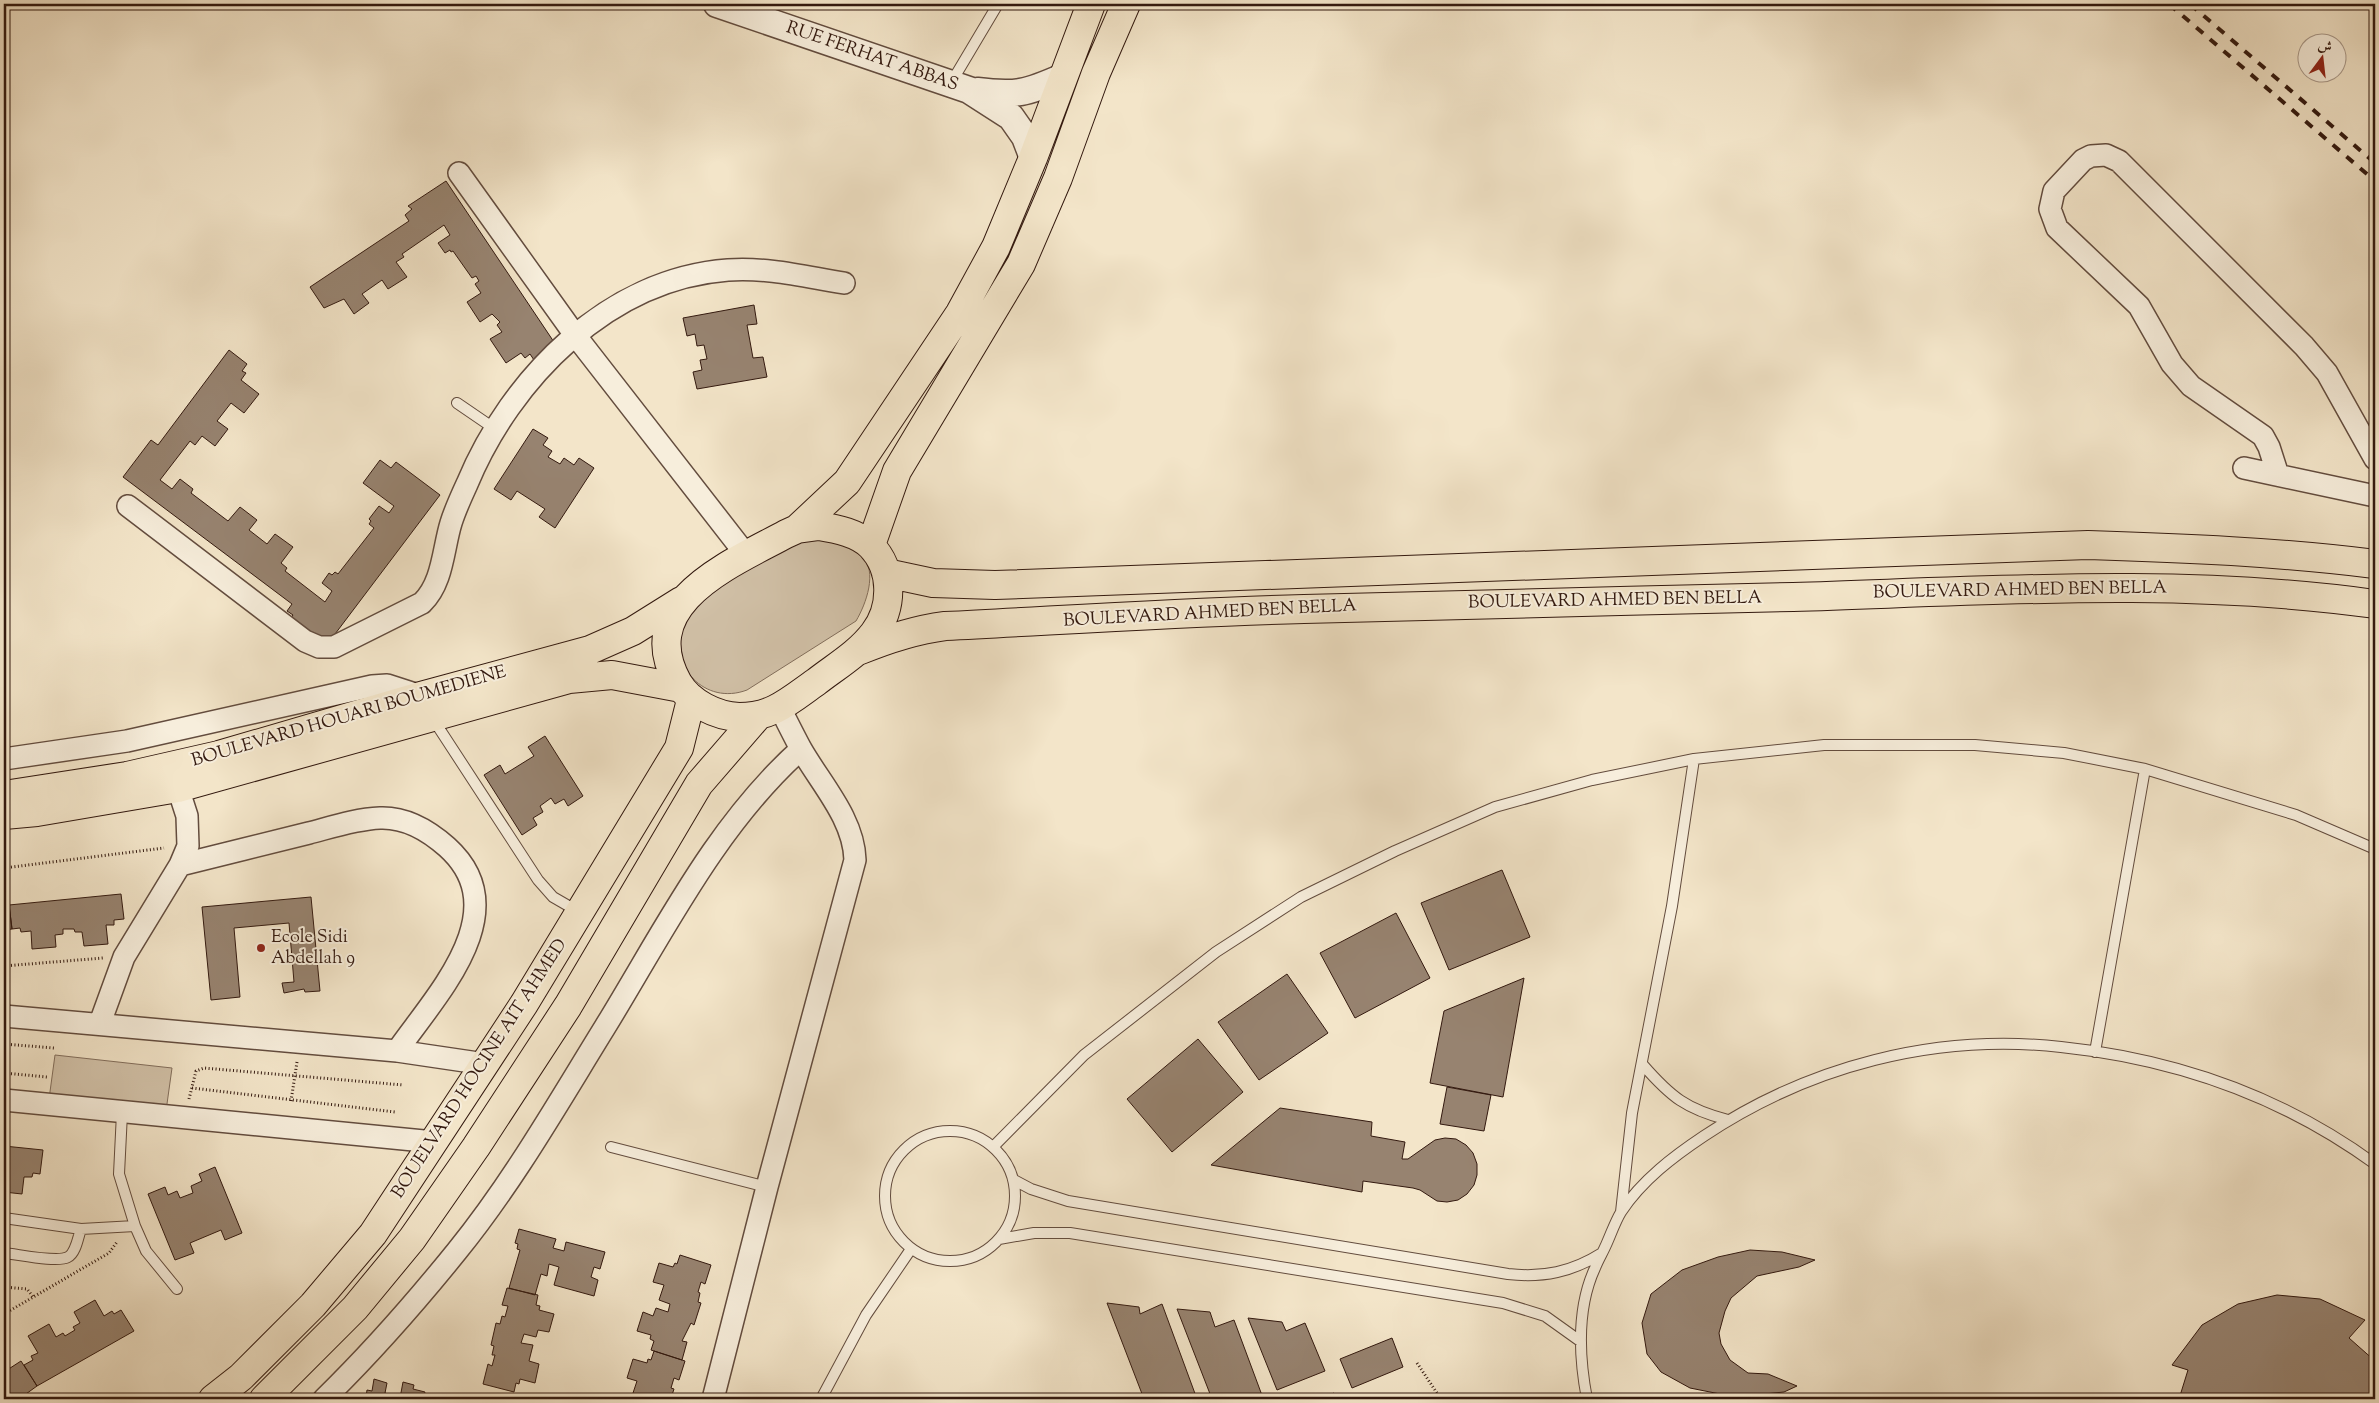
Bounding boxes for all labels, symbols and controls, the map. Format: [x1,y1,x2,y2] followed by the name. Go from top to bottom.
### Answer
[782,15,962,99] street label: RUE FERHAT ABBAS
[2296,32,2346,82] north arrow
[2316,36,2334,59] text: ش
[1873,575,2168,607] street label: BOULEVARD AHMED BEN BELLA
[1468,585,1763,617] street label: BOULEVARD AHMED BEN BELLA
[1063,593,1358,635] street label: BOULEVARD AHMED BEN BELLA
[189,660,509,774] street label: BOULEVARD HOUARI BOUMEDIENE
[271,925,355,972] place label: Ecole Sidi Abdellah 9
[386,934,574,1204] street label: BOUELVARD HOCINE AIT AHMED
[255,942,267,954] marker: Ecole Sidi Abdellah 9

